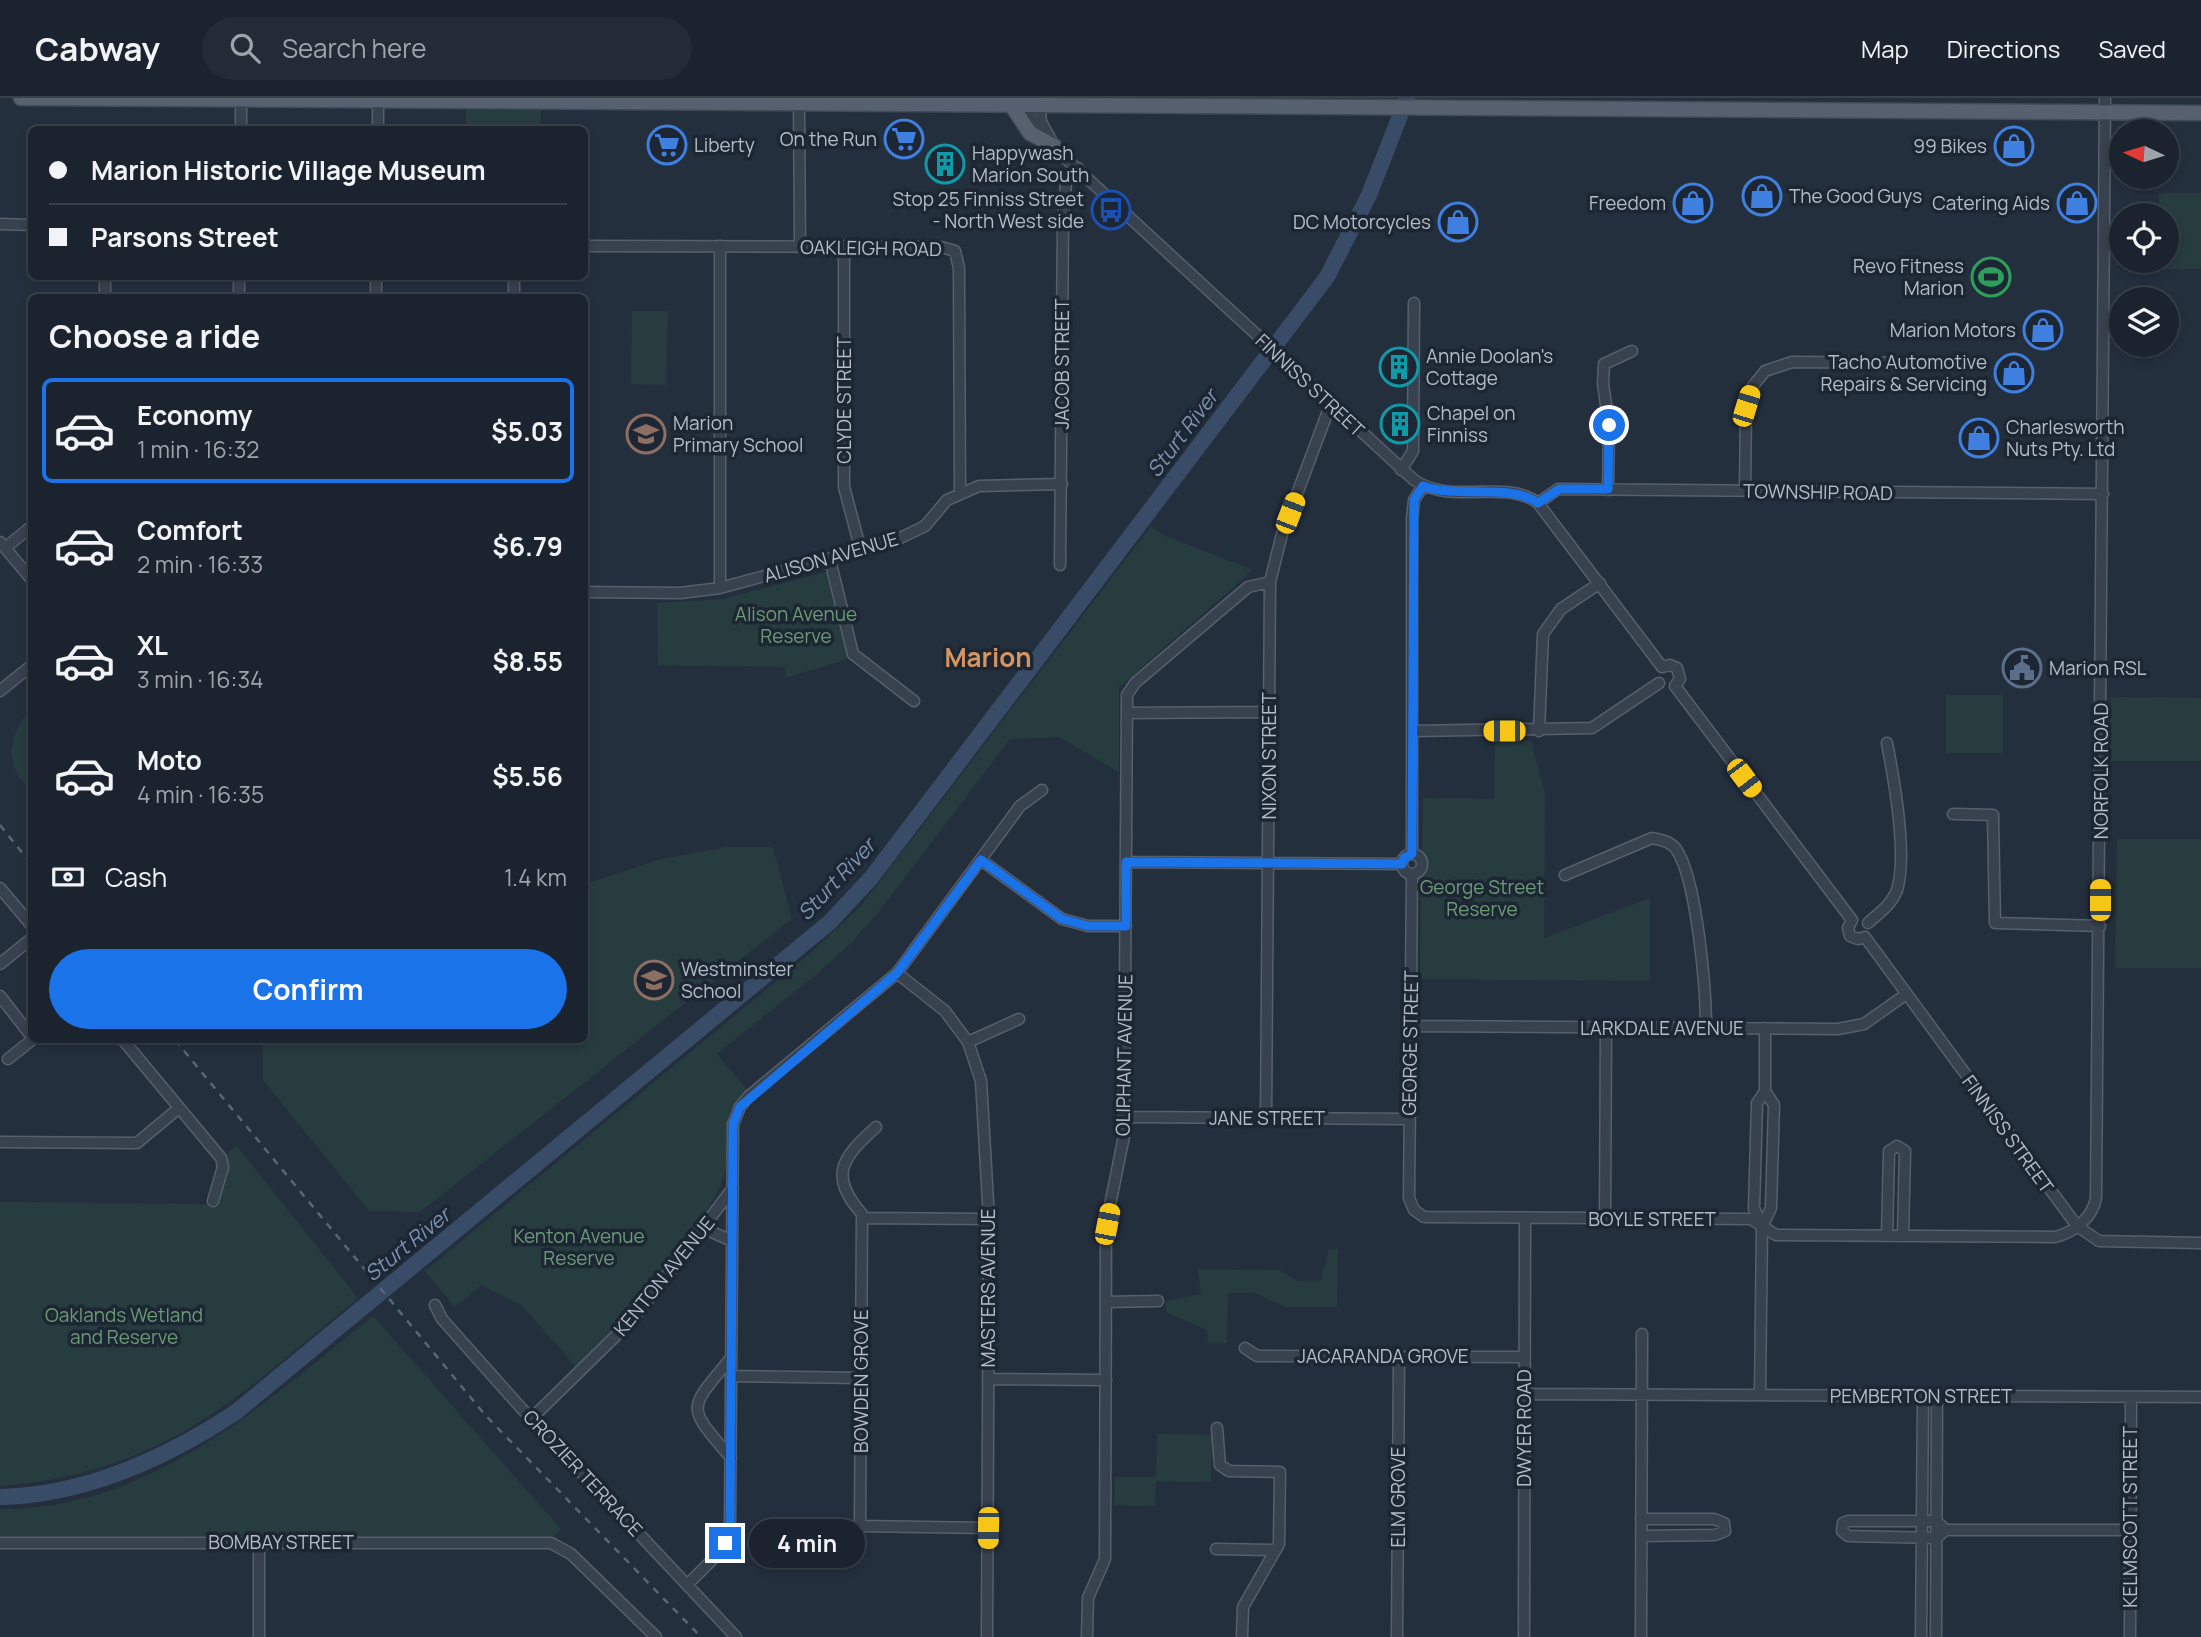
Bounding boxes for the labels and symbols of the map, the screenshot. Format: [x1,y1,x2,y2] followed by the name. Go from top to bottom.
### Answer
[883,118,925,160] supermarket icon: On the Run
[2109,119,2179,189] north arrow
[646,124,688,166] supermarket icon: Liberty
[1993,125,2035,167] shop icon: 99 Bikes
[780,126,877,152] place label: On the Run
[694,132,755,158] place label: Liberty
[1913,133,1987,159] place label: 99 Bikes
[972,140,1089,188] place label: Happywash Marion South
[924,143,966,185] building icon: Happywash Marion South
[1741,175,1783,217] shop icon: The Good Guys
[1672,182,1714,224] shop icon: Freedom
[2056,182,2098,224] shop icon: Catering Aids
[1789,183,1922,209] place label: The Good Guys
[893,186,1084,234] place label: Stop 25 Finniss Street - North West side
[1090,189,1132,231] bus stop icon: Stop 25 Finniss Street - North West side
[1589,190,1666,216] place label: Freedom
[1932,190,2050,216] place label: Catering Aids
[1437,201,1479,243] shop icon: DC Motorcycles
[1293,209,1431,235] place label: DC Motorcycles
[800,234,942,262] street label: OAKLEIGH ROAD
[1853,253,1964,301] place label: Revo Fitness Marion
[1970,256,2012,298] sports icon: Revo Fitness Marion
[1049,298,1075,429] street label: JACOB STREET
[2022,309,2064,351] shop icon: Marion Motors
[1890,317,2016,343] place label: Marion Motors
[1250,328,1371,443] street label: FINNISS STREET
[831,336,857,464] street label: CLYDE STREET
[1426,343,1553,391] place label: Annie Doolan's Cottage
[1378,346,1420,388] building icon: Annie Doolan's Cottage
[1821,349,1987,397] place label: Tacho Automotive Repairs & Servicing
[1993,352,2035,394] shop icon: Tacho Automotive Repairs & Servicing
[1140,382,1225,482] water label: Sturt River
[1730,383,1763,429] car
[1427,400,1516,448] place label: Chapel on Finniss
[1379,403,1421,445] building icon: Chapel on Finniss
[1593,409,1625,441] route start
[673,410,803,458] place label: Marion Primary School
[625,413,667,455] school or university icon: Marion Primary School
[2006,414,2125,462] place label: Charlesworth Nuts Pty. Ltd
[1958,417,2000,459] shop icon: Charlesworth Nuts Pty. Ltd
[1743,478,1893,506] street label: TOWNSHIP ROAD
[1273,490,1308,536] car
[761,525,901,589] street label: ALISON AVENUE
[735,601,857,649] park label: Alison Avenue Reserve
[944,639,1032,675] district label: Marion
[2001,647,2043,689] public building icon: Marion RSL
[2049,655,2147,681] place label: Marion RSL
[1256,692,1282,819] street label: NIXON STREET
[2088,703,2114,839] street label: NORFOLK ROAD
[1484,721,1526,742] car
[1723,755,1766,801] car
[791,830,883,926] water label: Sturt River
[1420,874,1544,922] park label: George Street Reserve
[2090,879,2111,921] car
[681,956,793,1004] place label: Westminster School
[633,959,675,1001] school or university icon: Westminster School
[1396,969,1424,1116] street label: GEORGE STREET
[1110,974,1138,1136] street label: OLIPHANT AVENUE
[1580,1015,1744,1041] street label: LARKDALE AVENUE
[1956,1070,2060,1199] street label: FINNISS STREET
[1209,1105,1326,1131] street label: JANE STREET
[358,1199,457,1287] water label: Sturt River
[1093,1201,1122,1247] car
[1588,1206,1717,1232] street label: BOYLE STREET
[975,1208,1001,1368] street label: MASTERS AVENUE
[608,1211,720,1341] street label: KENTON AVENUE
[513,1223,645,1271] park label: Kenton Avenue Reserve
[45,1302,203,1350] park label: Oaklands Wetland and Reserve
[848,1309,874,1453] street label: BOWDEN GROVE
[1297,1343,1469,1369] street label: JACARANDA GROVE
[1511,1369,1537,1487] street label: DWYER ROAD
[1830,1383,2013,1409] street label: PEMBERTON STREET
[517,1404,649,1542] street label: CROZIER TERRACE
[2117,1426,2143,1608] street label: KELMSCOTT STREET
[1385,1446,1411,1548] street label: ELM GROVE
[978,1507,999,1549] car
[750,1518,865,1568] callout: 4 min
[709,1527,741,1559] route end
[208,1529,354,1555] street label: BOMBAY STREET

